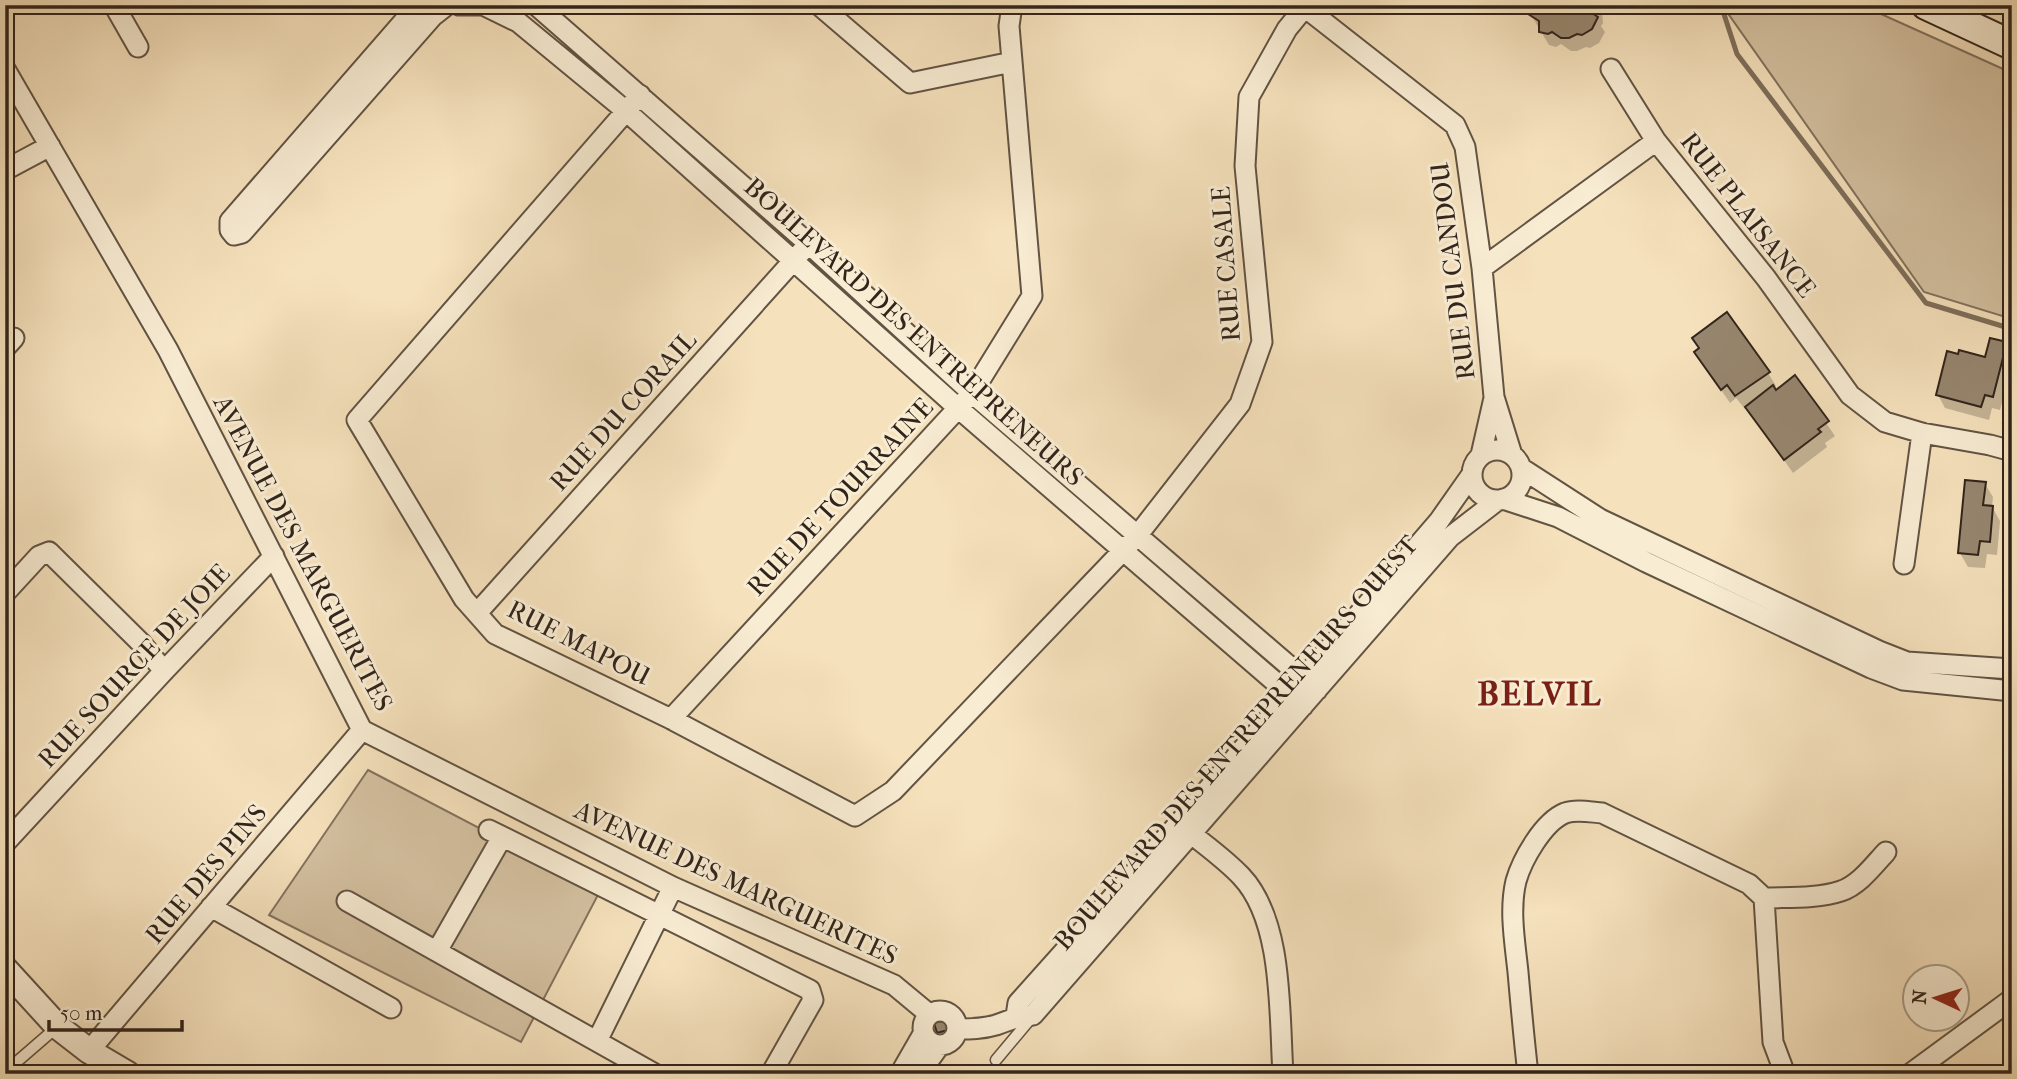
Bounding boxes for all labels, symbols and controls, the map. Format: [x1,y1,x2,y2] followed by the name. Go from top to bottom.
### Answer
[1674,126,1822,304] street label: RUE PLAISANCE
[1424,160,1482,382] street label: RUE DU CANDOU
[738,171,1090,493] street label: BOULEVARD DES ENTREPRENEURS
[1205,185,1247,343] street label: RUE CASALE
[543,324,703,497] street label: RUE DU CORAIL
[206,389,400,716] street label: AVENUE DES MARGUERITES
[740,392,940,602] street label: RUE DE TOURRAINE
[1047,529,1425,957] street label: BOULEVARD DES ENTREPRENEURS OUEST
[32,558,237,774] street label: RUE SOURCE DE JOIE
[502,594,656,692] street label: RUE MAPOU
[1478,675,1602,714] district label: BELVIL
[569,794,902,972] street label: AVENUE DES MARGUERITES
[139,798,273,950] street label: RUE DES PINS
[1902,964,1972,1034] north arrow
[49,988,182,1032] scale bar
[1909,988,1932,1005] text: N
[60,1001,103,1025] text: 50 m

